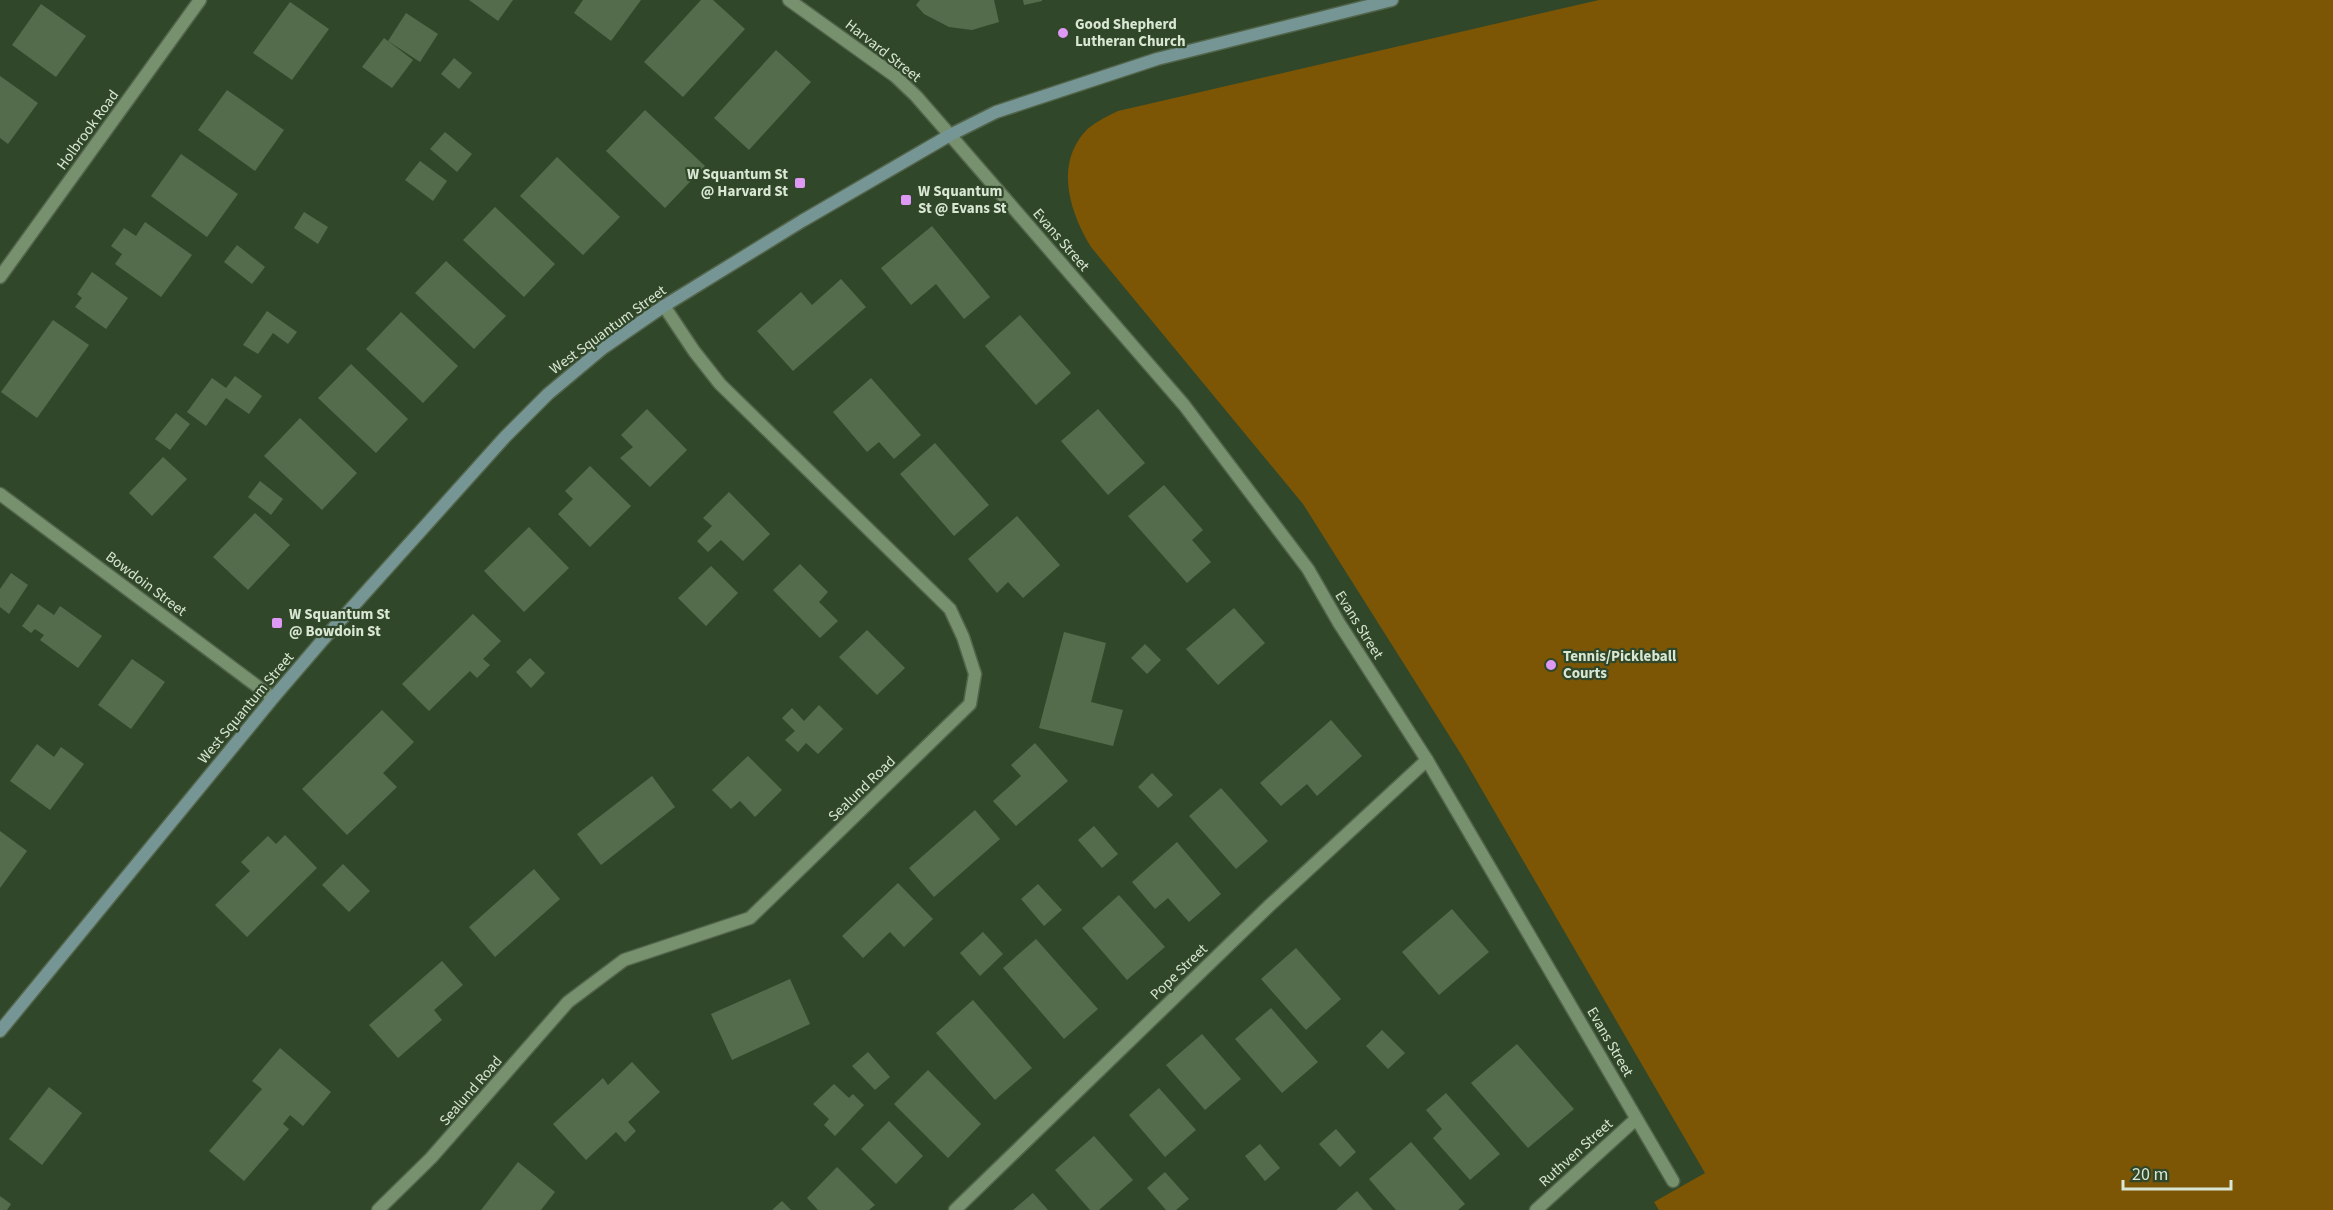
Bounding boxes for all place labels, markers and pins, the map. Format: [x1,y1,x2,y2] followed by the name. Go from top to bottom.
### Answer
[1075,14,1185,52] place label: Good Shepherd Lutheran Church
[1056,26,1070,40] marker: Good Shepherd Lutheran Church
[687,164,788,202] place label: W Squantum St @ Harvard St
[793,176,807,190] marker: W Squantum St @ Harvard St
[918,181,1007,219] place label: W Squantum St @ Evans St
[899,193,913,207] marker: W Squantum St @ Evans St
[289,604,390,642] place label: W Squantum St @ Bowdoin St
[270,616,284,630] marker: W Squantum St @ Bowdoin St
[1563,646,1677,684] place label: Tennis/Pickleball Courts
[1544,658,1558,672] marker: Tennis/Pickleball Courts

